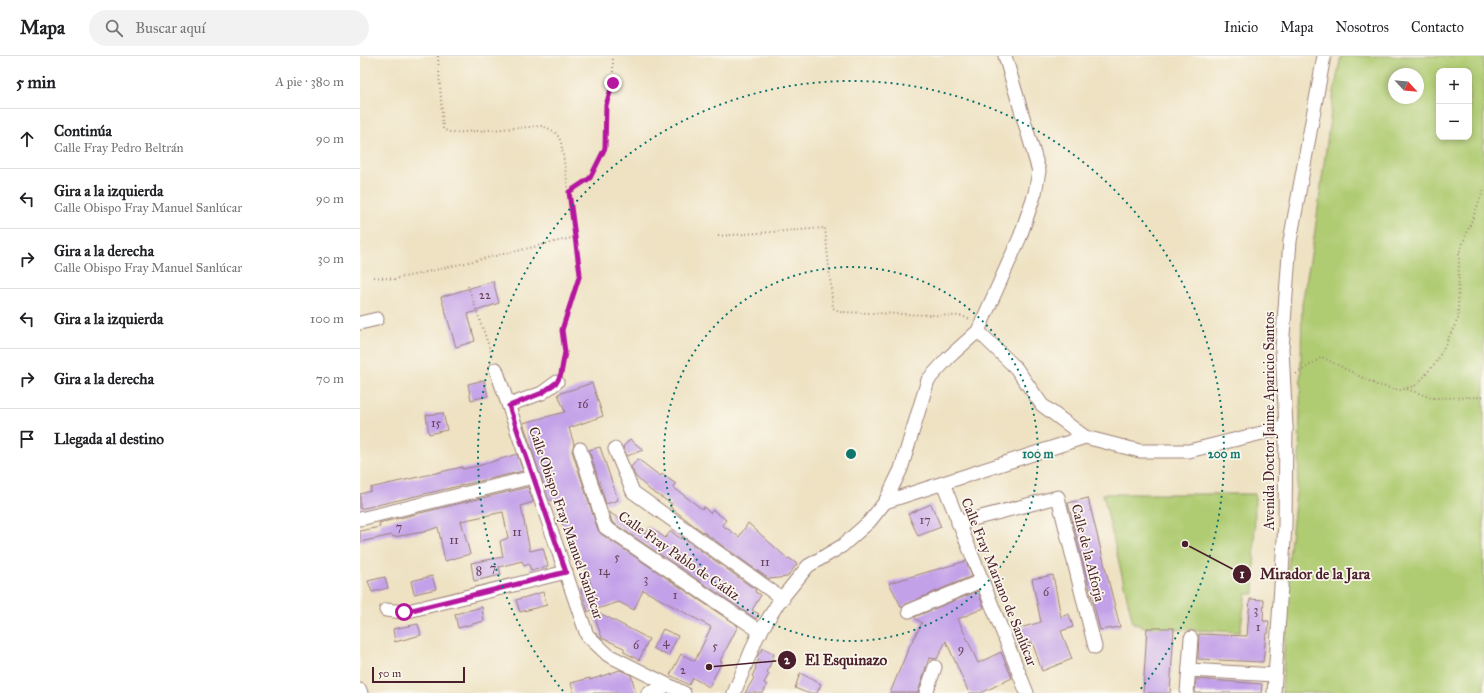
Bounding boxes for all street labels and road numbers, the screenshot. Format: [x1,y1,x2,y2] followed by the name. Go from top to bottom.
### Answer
[1261,312,1279,531] street label: Avenida Doctor Jaime Aparicio Santos
[525,424,607,622] street label: Calle Obispo Fray Manuel Sanlúcar
[957,495,1041,669] street label: Calle Fray Mariano de Sanlúcar
[1068,502,1108,604] street label: Calle de la Alforja
[615,508,743,605] street label: Calle Fray Pablo de Cádiz

